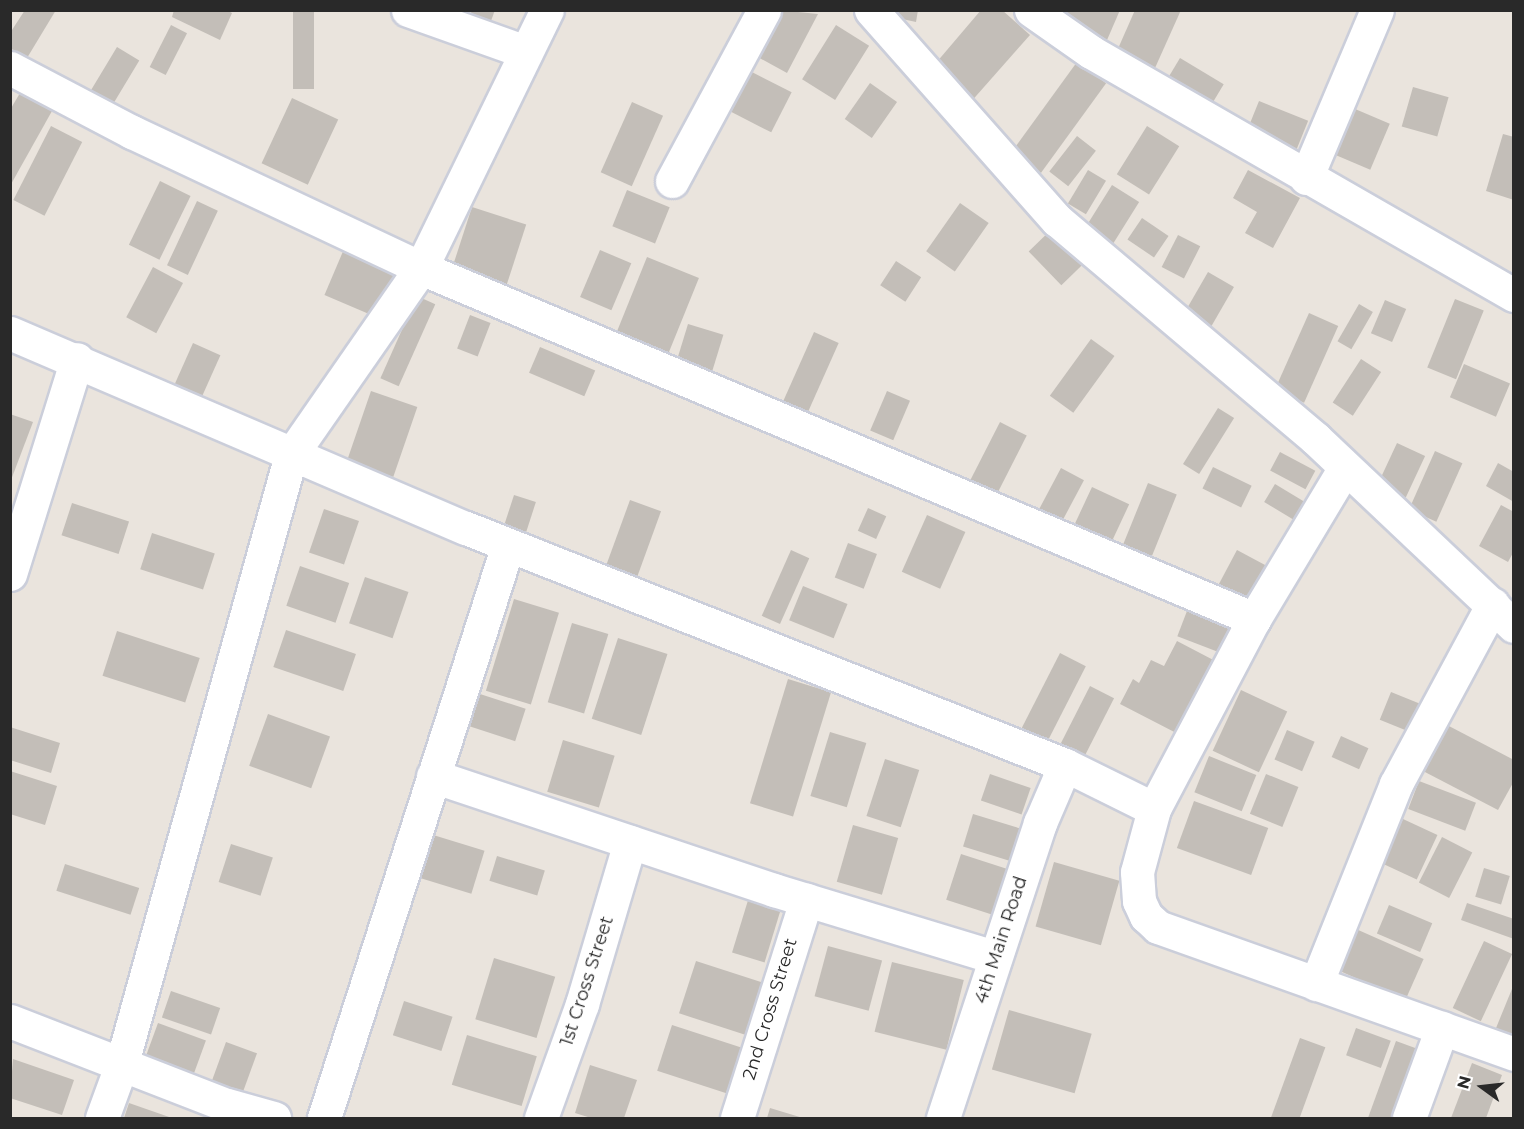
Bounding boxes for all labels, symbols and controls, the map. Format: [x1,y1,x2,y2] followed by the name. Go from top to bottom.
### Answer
[970,874,1032,1006] street label: 4th Main Road
[556,913,618,1049] street label: 1st Cross Street
[738,936,802,1082] street label: 2nd Cross Street
[1452,1057,1512,1117] north arrow
[1453,1074,1475,1091] text: N

